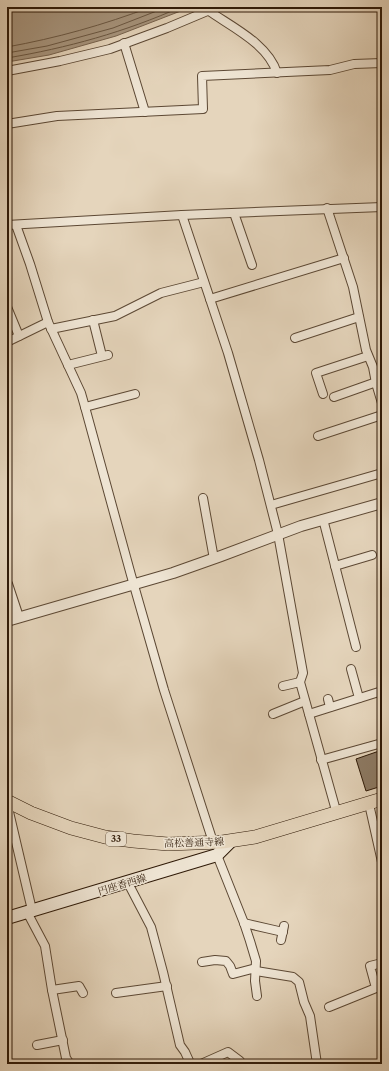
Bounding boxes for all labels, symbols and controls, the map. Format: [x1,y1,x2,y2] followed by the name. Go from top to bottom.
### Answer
[106,832,126,846] road number: 33
[164,835,224,850] street label: 高松善通寺線
[96,871,148,898] street label: 円座香西線

